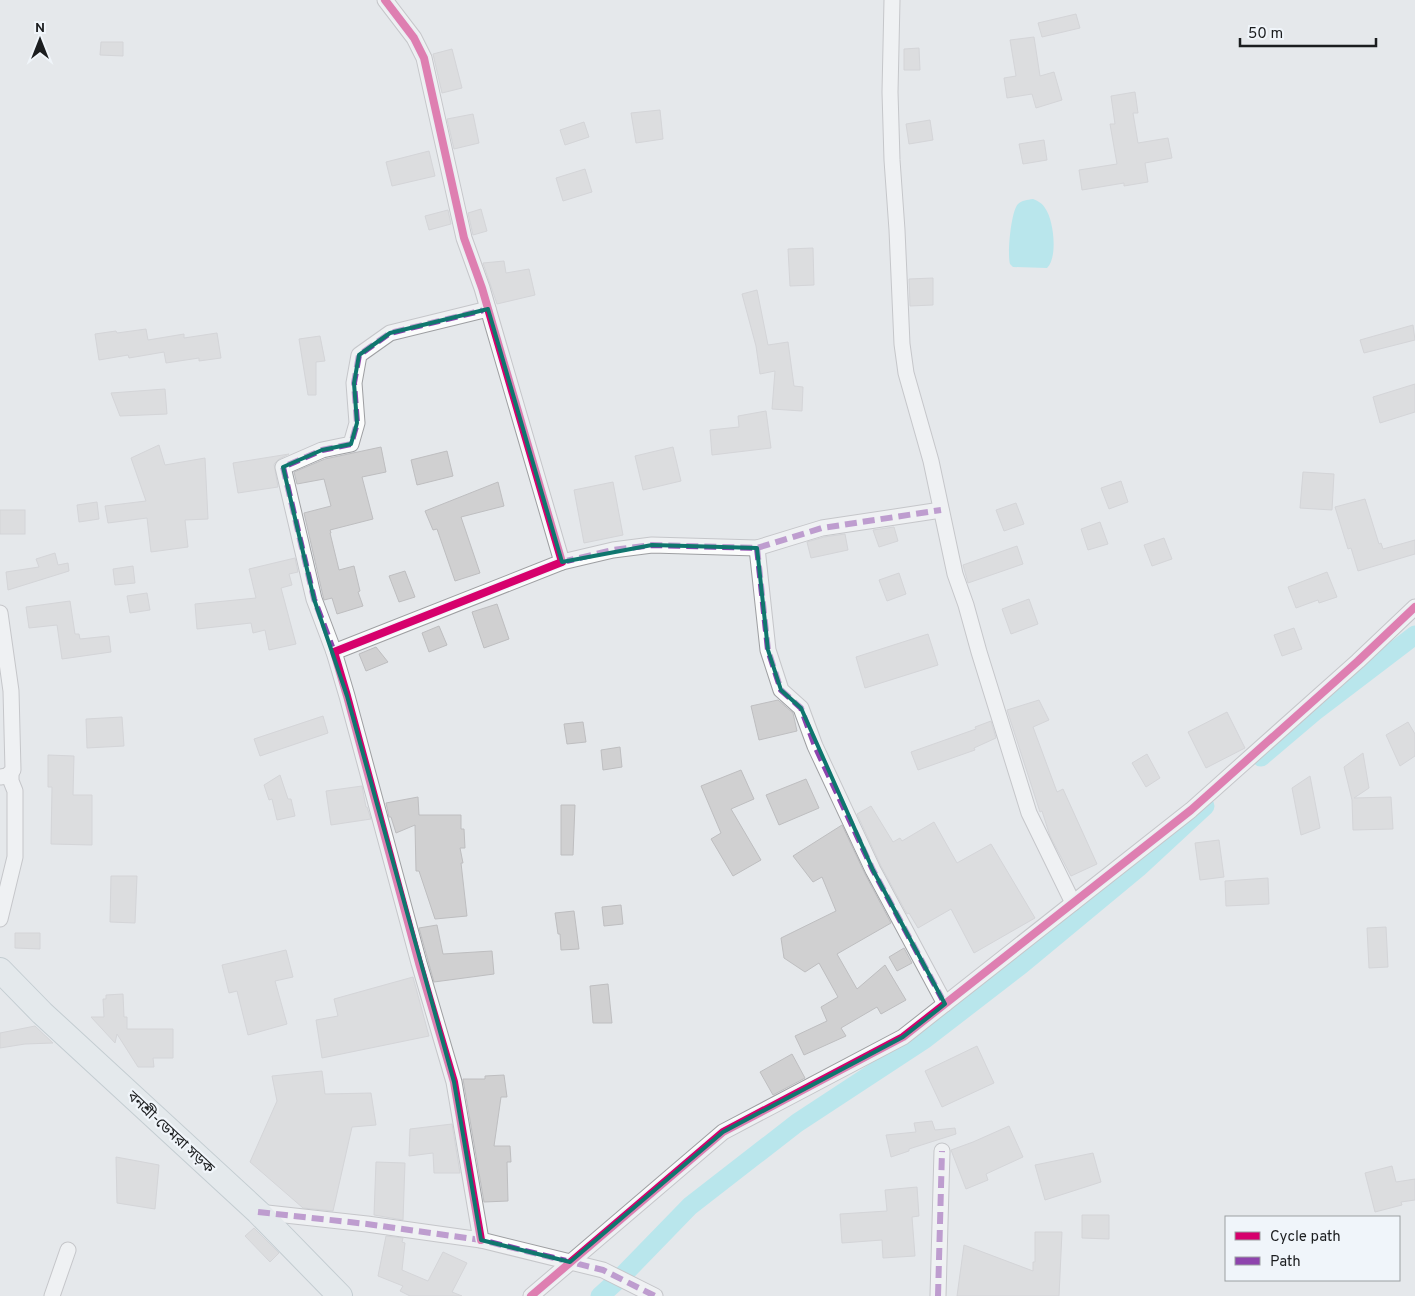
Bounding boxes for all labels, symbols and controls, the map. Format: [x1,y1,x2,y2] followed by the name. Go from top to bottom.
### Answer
[15,15,65,65] north arrow
[1240,15,1376,47] scale bar
[35,20,45,37] text: N
[1248,25,1283,44] text: 50 m
[122,1087,218,1179] street label: বনশ্রী-ডেমরা সড়ক
[1225,1216,1400,1281] legend
[1270,1228,1341,1247] text: Cycle path
[1270,1253,1301,1272] text: Path

